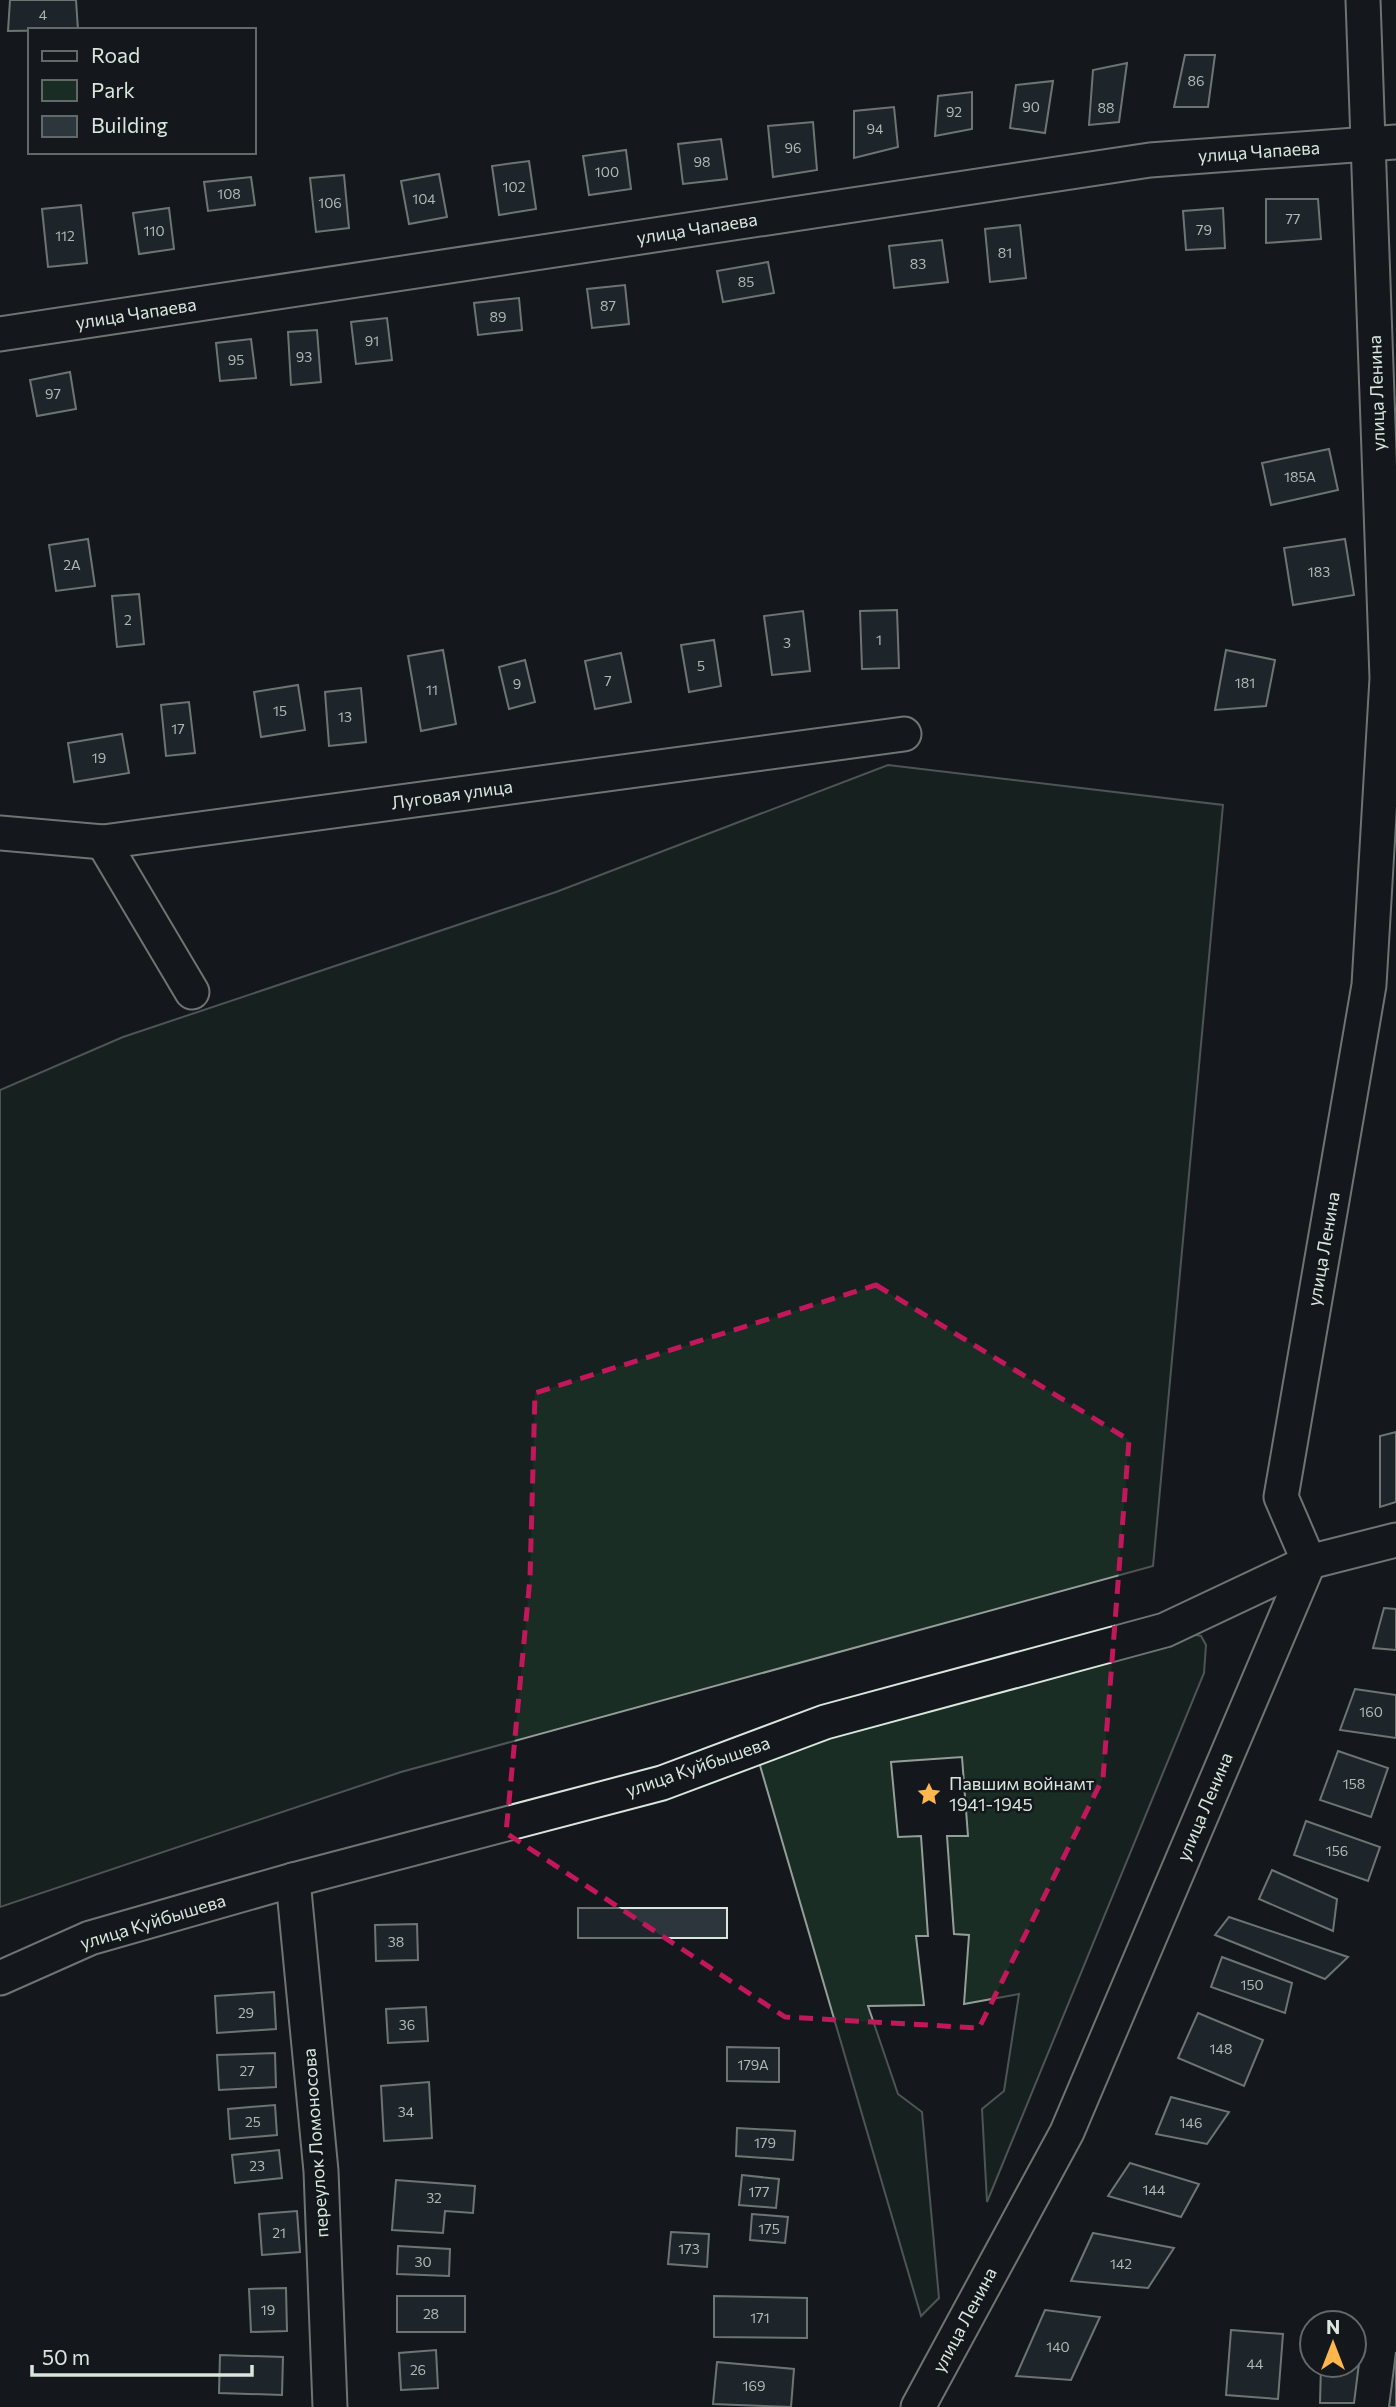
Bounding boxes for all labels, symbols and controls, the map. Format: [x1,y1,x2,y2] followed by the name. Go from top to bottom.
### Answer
[39,6,48,23] house number: 4
[28,28,256,154] legend
[91,42,140,67] text: Road
[1188,72,1205,89] house number: 86
[91,77,135,102] text: Park
[1022,98,1040,115] house number: 90
[1098,99,1115,116] house number: 88
[946,103,962,120] house number: 92
[91,112,168,137] text: Building
[867,120,884,137] house number: 94
[1197,136,1321,166] street label: улица Чапаева
[785,139,802,156] house number: 96
[694,153,711,170] house number: 98
[595,163,619,180] house number: 100
[503,178,526,195] house number: 102
[217,185,241,202] house number: 108
[412,190,436,207] house number: 104
[318,194,342,211] house number: 106
[635,208,759,248] street label: улица Чапаева
[1286,210,1300,227] house number: 77
[1196,221,1212,238] house number: 79
[143,222,165,239] house number: 110
[55,227,75,244] house number: 112
[998,244,1012,261] house number: 81
[910,255,926,272] house number: 83
[738,273,754,290] house number: 85
[74,293,198,333] street label: улица Чапаева
[600,297,616,314] house number: 87
[490,308,507,325] house number: 89
[365,332,379,349] house number: 91
[1363,335,1389,451] street label: улица Ленина
[296,348,312,365] house number: 93
[228,351,244,368] house number: 95
[45,385,61,402] house number: 97
[1284,468,1316,485] house number: 185А
[63,556,81,573] house number: 2А
[1308,563,1330,580] house number: 183
[124,611,132,628] house number: 2
[876,631,882,648] house number: 1
[783,634,791,651] house number: 3
[697,657,705,674] house number: 5
[604,672,612,689] house number: 7
[1235,674,1255,691] house number: 181
[513,675,521,692] house number: 9
[426,681,438,698] house number: 11
[273,702,287,719] house number: 15
[338,708,352,725] house number: 13
[171,720,185,737] house number: 17
[92,749,106,766] house number: 19
[390,775,514,813] street label: Луговая улица
[1302,1190,1344,1308] street label: улица Ленина
[1359,1703,1383,1720] house number: 160
[623,1731,773,1801] street label: улица Куйбышева
[1171,1749,1237,1864] street label: улица Ленина
[949,1772,1095,1815] place label: Павшим войнамт 1941-1945
[1343,1775,1365,1792] house number: 158
[915,1780,943,1808] place icon: Павшим войнамт 1941-1945
[1326,1842,1348,1859] house number: 156
[77,1888,228,1954] street label: улица Куйбышева
[388,1933,404,1950] house number: 38
[1240,1976,1264,1993] house number: 150
[238,2004,254,2021] house number: 29
[399,2016,415,2033] house number: 36
[1210,2040,1232,2057] house number: 148
[297,2048,333,2238] street label: переулок Ломоносова
[737,2056,769,2073] house number: 179А
[239,2062,255,2079] house number: 27
[398,2103,415,2120] house number: 34
[245,2113,261,2130] house number: 25
[1180,2114,1202,2131] house number: 146
[754,2134,776,2151] house number: 179
[249,2157,265,2174] house number: 23
[1143,2181,1166,2198] house number: 144
[749,2183,769,2200] house number: 177
[426,2189,442,2206] house number: 32
[758,2220,780,2237] house number: 175
[272,2224,286,2241] house number: 21
[678,2240,700,2257] house number: 173
[414,2253,432,2270] house number: 30
[1110,2255,1132,2272] house number: 142
[927,2263,1001,2376] street label: улица Ленина
[261,2301,275,2318] house number: 19
[423,2305,439,2322] house number: 28
[750,2309,770,2326] house number: 171
[1298,2309,1368,2379] north arrow
[1326,2315,1340,2338] text: N
[32,2334,252,2378] scale bar
[1046,2338,1070,2355] house number: 140
[42,2344,90,2369] text: 50 m
[1247,2355,1264,2372] house number: 44
[410,2361,426,2378] house number: 26
[743,2377,765,2394] house number: 169

